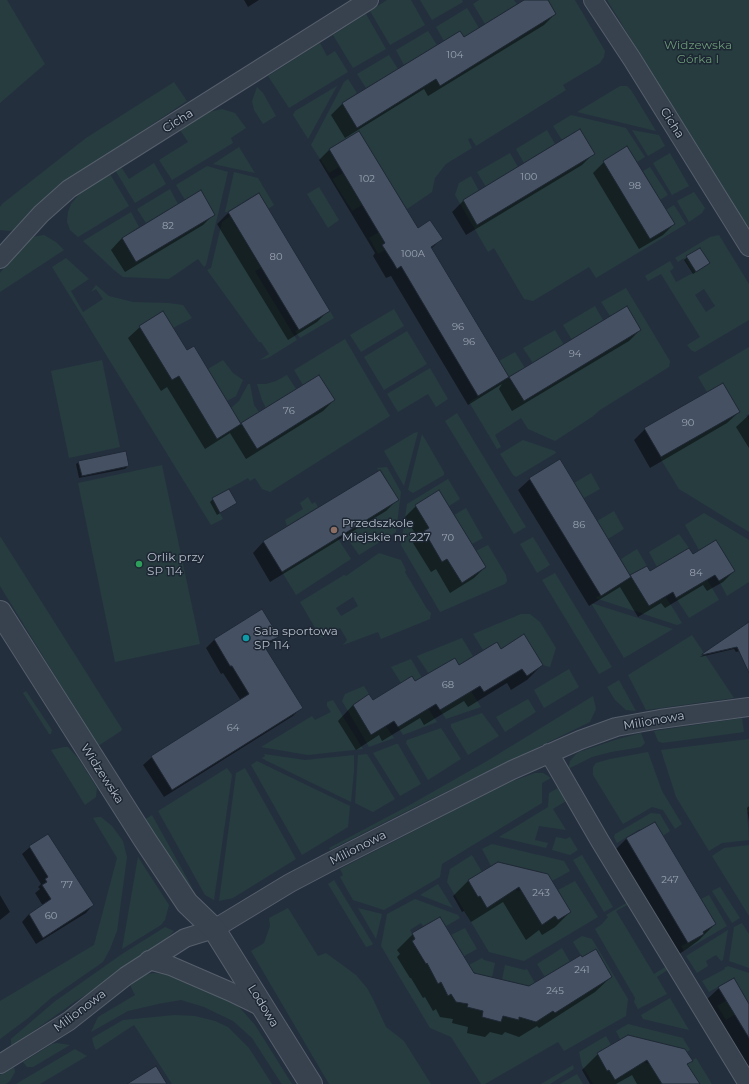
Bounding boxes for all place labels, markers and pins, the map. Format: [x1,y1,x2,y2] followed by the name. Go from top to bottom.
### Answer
[342,516,431,544] place label: Przedszkole Miejskie nr 227
[329,525,339,535] marker: Przedszkole Miejskie nr 227
[147,550,204,578] place label: Orlik przy SP 114
[134,559,144,569] marker: Orlik przy SP 114
[254,624,338,652] place label: Sala sportowa SP 114
[241,633,251,643] marker: Sala sportowa SP 114

